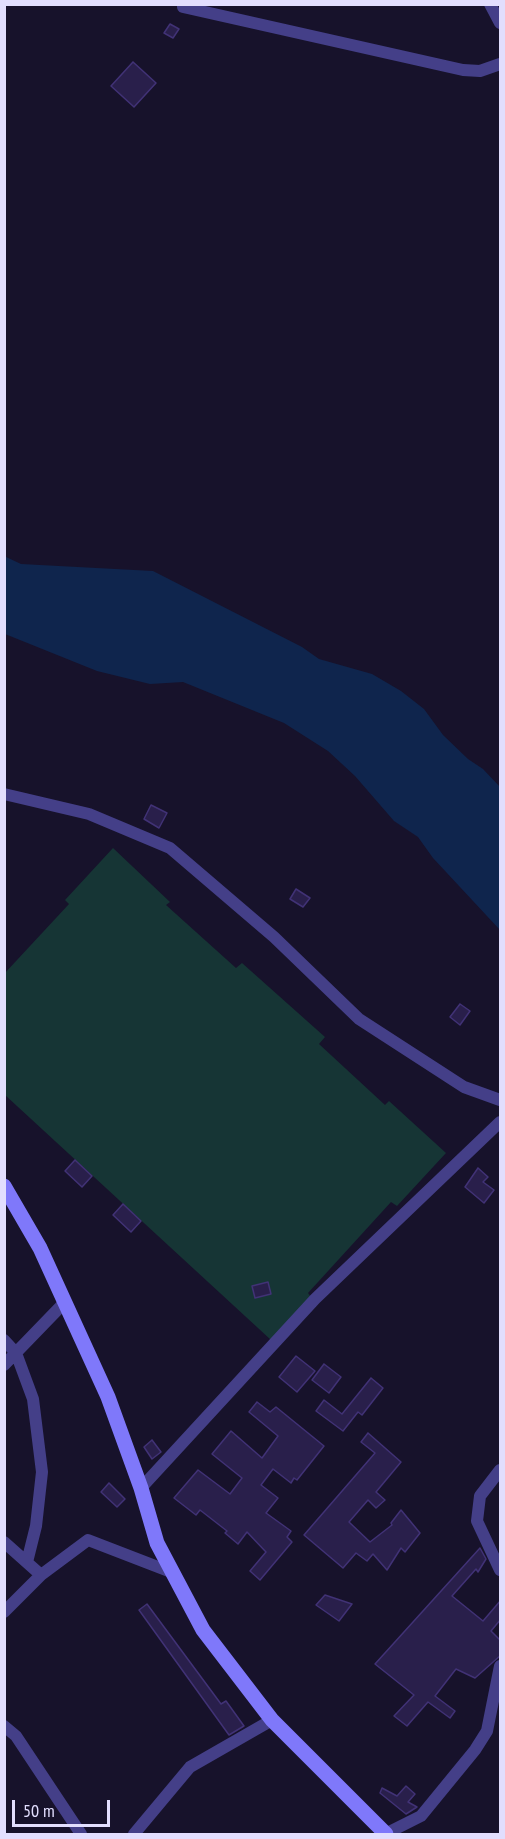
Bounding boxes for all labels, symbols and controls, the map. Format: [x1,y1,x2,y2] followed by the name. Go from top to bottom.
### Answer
[15,1788,112,1826] scale bar
[23,1799,55,1822] text: 50 m

